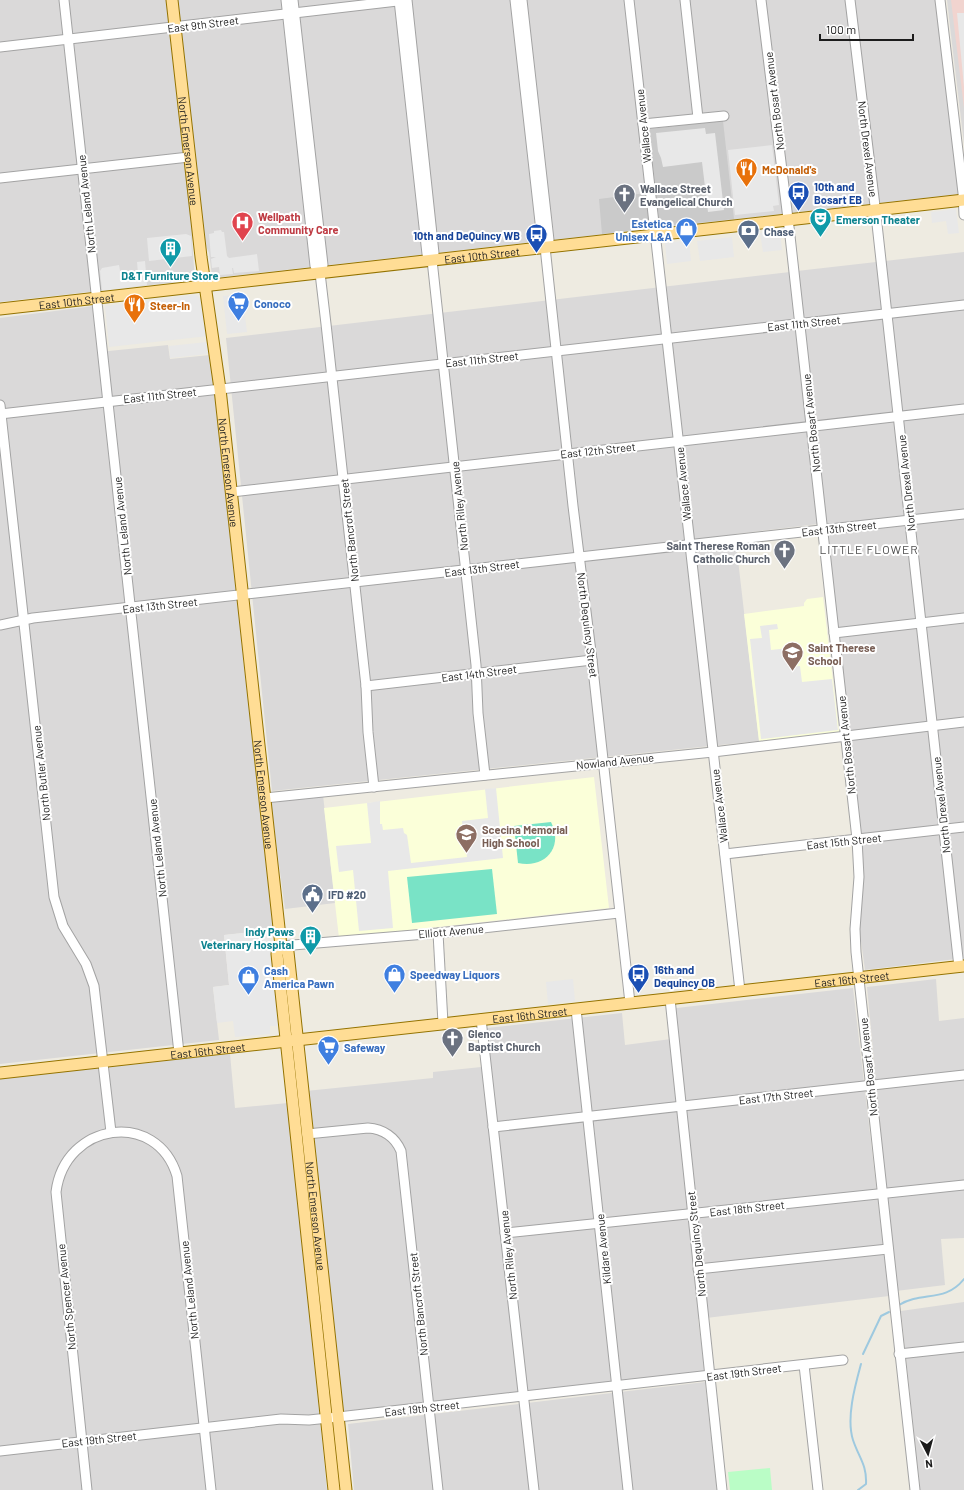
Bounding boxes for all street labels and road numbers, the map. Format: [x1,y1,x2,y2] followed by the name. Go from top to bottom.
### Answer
[167,13,239,35] street label: East 9th Street
[762,51,786,151] street label: North Bosart Avenue
[633,88,653,164] street label: Wallace Avenue
[176,96,202,206] street label: North Emerson Avenue
[856,100,880,198] street label: North Drexel Avenue
[74,154,98,254] street label: North Leland Avenue
[443,244,520,265] street label: East 10th Street
[38,290,115,311] street label: East 10th Street
[767,313,841,333] street label: East 11th Street
[445,349,519,369] street label: East 11th Street
[799,373,823,473] street label: North Bosart Avenue
[123,385,197,405] street label: East 11th Street
[217,417,242,528] street label: North Emerson Avenue
[894,434,918,532] street label: North Drexel Avenue
[560,440,636,460] street label: East 12th Street
[673,446,693,522] street label: Wallace Avenue
[448,461,470,551] street label: North Riley Avenue
[110,476,134,576] street label: North Leland Avenue
[337,478,361,582] street label: North Bancroft Street
[801,518,877,538] street label: East 13th Street
[444,557,520,579] street label: East 13th Street
[575,572,601,678] street label: North Dequincy Street
[122,595,198,615] street label: East 13th Street
[441,662,517,684] street label: East 14th Street
[834,695,858,795] street label: North Bosart Avenue
[30,724,52,821] street label: North Butler Avenue
[252,739,277,850] street label: North Emerson Avenue
[575,750,655,772] street label: Nowland Avenue
[929,756,953,854] street label: North Drexel Avenue
[708,768,730,844] street label: Wallace Avenue
[145,798,169,898] street label: North Leland Avenue
[806,831,882,851] street label: East 15th Street
[418,922,484,940] street label: Elliott Avenue
[814,968,890,989] street label: East 16th Street
[491,1004,568,1025] street label: East 16th Street
[856,1017,880,1117] street label: North Bosart Avenue
[169,1039,246,1061] street label: East 16th Street
[738,1086,814,1106] street label: East 17th Street
[304,1161,329,1271] street label: North Emerson Avenue
[684,1191,708,1297] street label: North Dequincy Street
[709,1198,785,1218] street label: East 18th Street
[497,1210,519,1300] street label: North Riley Avenue
[593,1213,613,1285] street label: Kildare Avenue
[177,1240,201,1340] street label: North Leland Avenue
[54,1243,78,1351] street label: North Spencer Avenue
[406,1252,430,1356] street label: North Bancroft Street
[706,1361,782,1383] street label: East 19th Street
[384,1398,460,1418] street label: East 19th Street
[61,1429,137,1449] street label: East 19th Street

